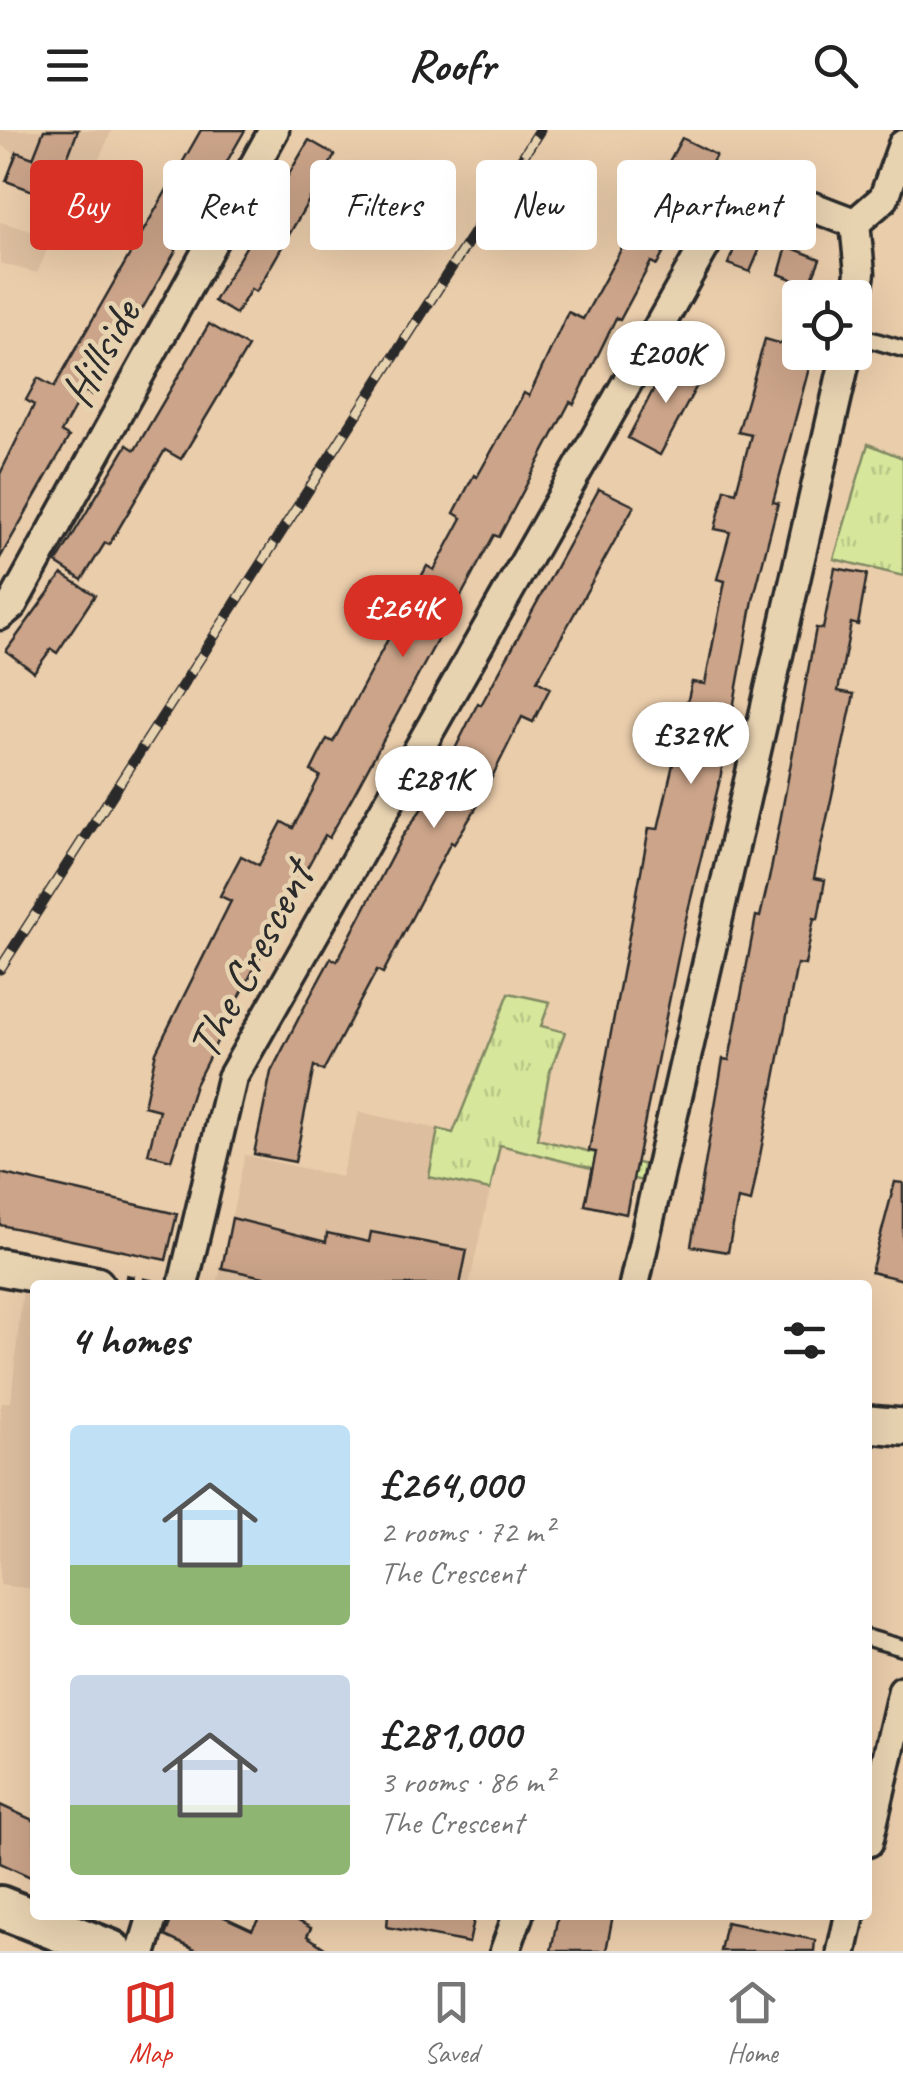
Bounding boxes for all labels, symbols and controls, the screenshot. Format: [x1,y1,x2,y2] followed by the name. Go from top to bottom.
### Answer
[408,37,495,94] text: Roofr
[40,38,95,93] icon: menu
[808,38,863,93] icon: search
[30,160,143,250] chip: Buy
[163,160,290,250] chip: Rent
[310,160,456,250] chip: Filters
[476,160,597,250] chip: New
[617,160,816,250] chip: Apartment
[782,280,872,370] map controls
[782,280,872,370] button: locate
[46,286,155,417] street label: Hillside
[596,321,736,406] pin: £200K
[629,333,703,374] text: £200K
[333,575,473,660] pin: £264K
[366,587,440,628] text: £264K
[621,702,761,787] pin: £329K
[654,714,728,755] text: £329K
[364,746,504,831] pin: £281K
[397,758,471,799] text: £281K
[173,846,330,1069] street label: The Crescent
[777,1313,832,1368] icon: filters
[70,1314,189,1367] text: 4 homes
[380,1458,522,1511] text: £264,000
[150,1465,270,1585] icon: home
[380,1511,553,1552] text: 2 rooms · 72 m²
[380,1552,523,1593] text: The Crescent
[380,1708,521,1761] text: £281,000
[150,1715,270,1835] icon: home
[380,1761,553,1802] text: 3 rooms · 86 m²
[380,1802,523,1843] text: The Crescent
[123,1975,178,2070] tab: Map
[424,1975,479,2070] tab: Saved
[725,1975,780,2070] tab: Home

